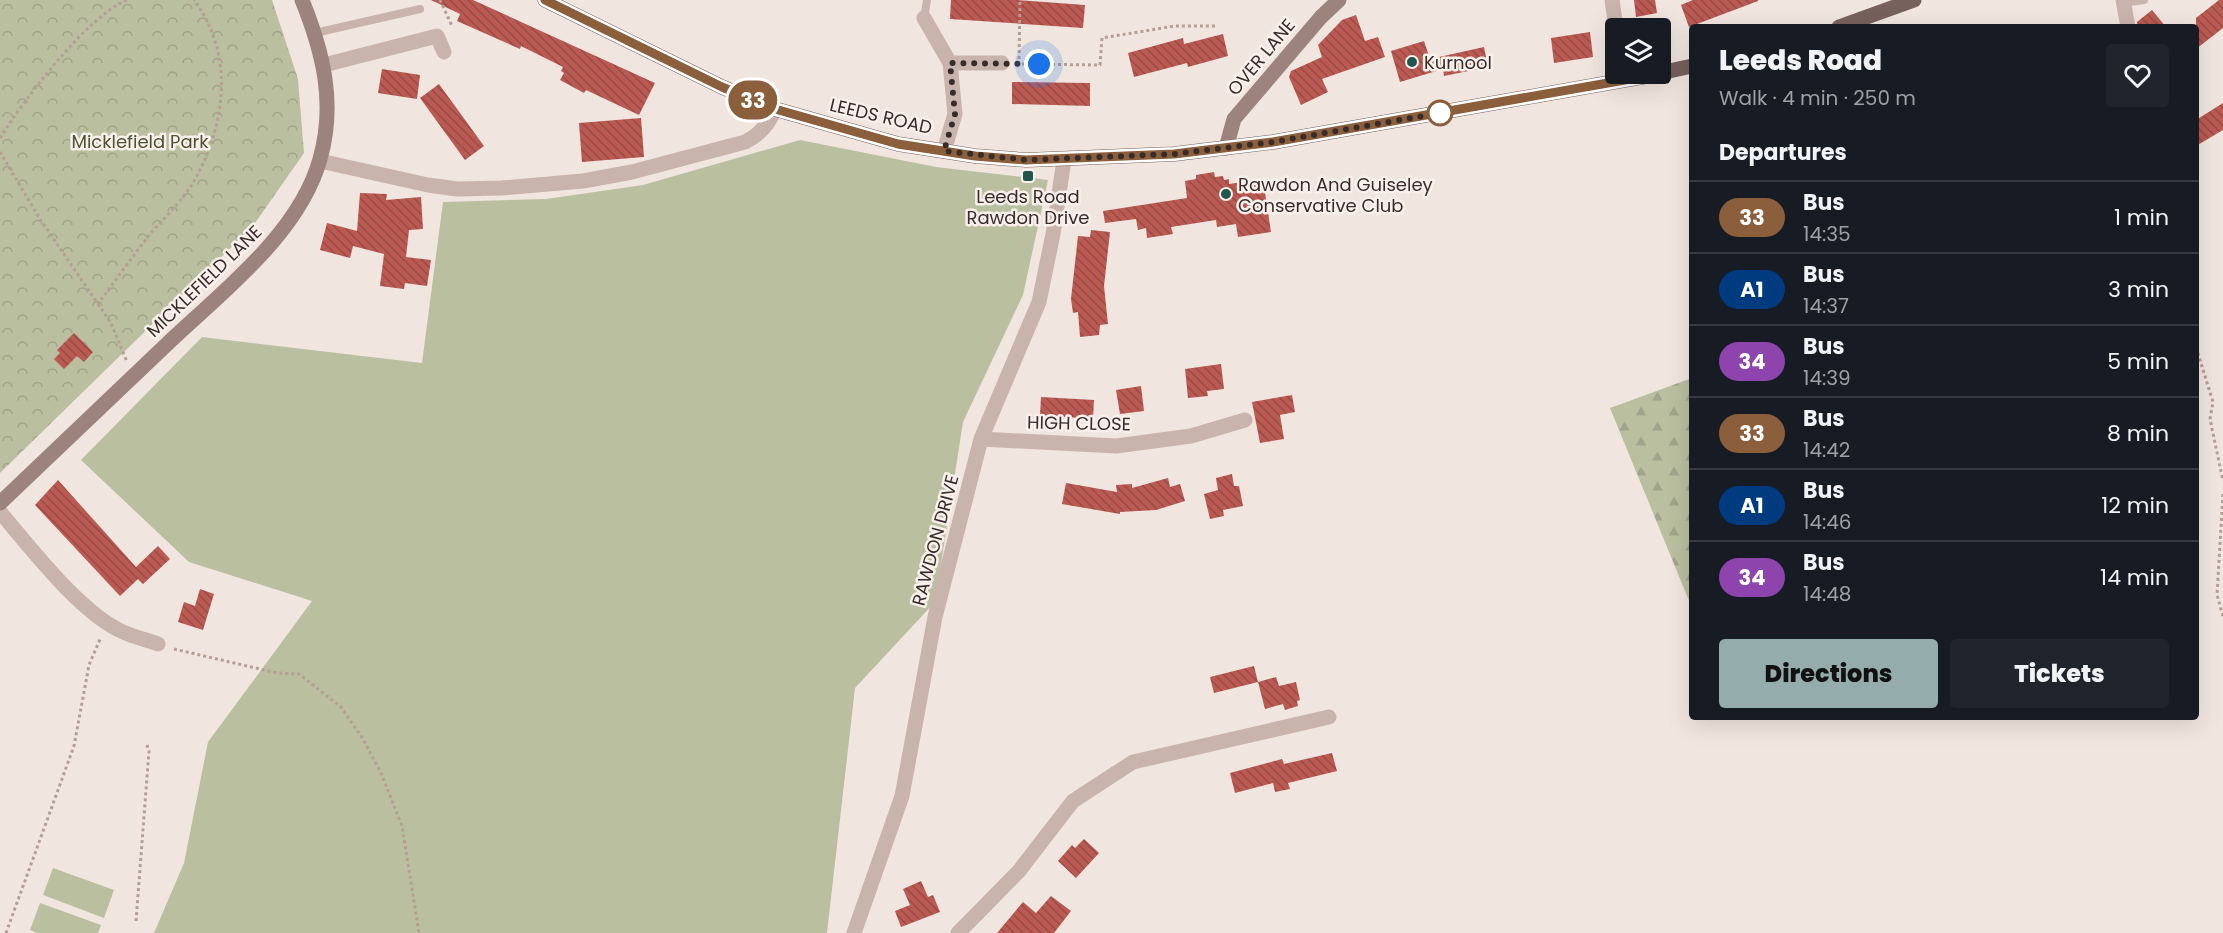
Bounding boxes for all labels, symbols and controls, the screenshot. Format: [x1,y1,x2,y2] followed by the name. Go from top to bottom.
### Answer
[1221,13,1301,101] street label: OVER LANE
[1605,18,1671,84] map controls
[1605,18,1671,84] button: layers
[1719,41,1882,80] text: Leeds Road
[2106,44,2169,107] button: heart
[1024,49,1054,79] your location
[1424,50,1492,75] place label: Kurnool
[1405,55,1419,69] marker: Kurnool
[726,80,780,120] line badge: 33
[1719,84,1916,112] text: Walk · 4 min · 250 m
[740,86,766,115] text: 33
[827,92,935,140] street label: LEEDS ROAD
[1427,100,1453,126] unlabelled marker
[71,129,209,154] park label: Micklefield Park
[1719,137,1847,168] text: Departures
[1021,169,1035,183] marker: Leeds Road Rawdon Drive
[1238,172,1433,218] place label: Rawdon And Guiseley Conservative Club
[966,184,1090,230] place label: Leeds Road Rawdon Drive
[1219,187,1233,201] marker: Rawdon And Guiseley Conservative Club
[1803,187,1845,218] text: Bus
[2114,202,2169,233] text: 1 min
[1739,203,1765,232] text: 33
[141,219,267,343] street label: MICKLEFIELD LANE
[1803,220,1851,248] text: 14:35
[1803,259,1845,290] text: Bus
[2108,274,2169,305] text: 3 min
[1740,275,1764,304] text: A1
[1803,292,1849,320] text: 14:37
[1803,331,1845,362] text: Bus
[2107,346,2169,377] text: 5 min
[1739,347,1765,376] text: 34
[1803,364,1851,392] text: 14:39
[1803,403,1845,434] text: Bus
[1027,410,1131,436] street label: HIGH CLOSE
[2107,418,2169,449] text: 8 min
[1739,419,1765,448] text: 33
[1803,436,1850,464] text: 14:42
[906,472,964,608] street label: RAWDON DRIVE
[1803,475,1845,506] text: Bus
[2101,490,2169,521] text: 12 min
[1740,491,1764,520] text: A1
[1803,508,1852,536] text: 14:46
[1803,547,1845,578] text: Bus
[2100,562,2169,593] text: 14 min
[1739,563,1765,592] text: 34
[1803,580,1851,608] text: 14:48
[1719,639,1938,708] button: Directions
[1950,639,2169,708] button: Tickets

